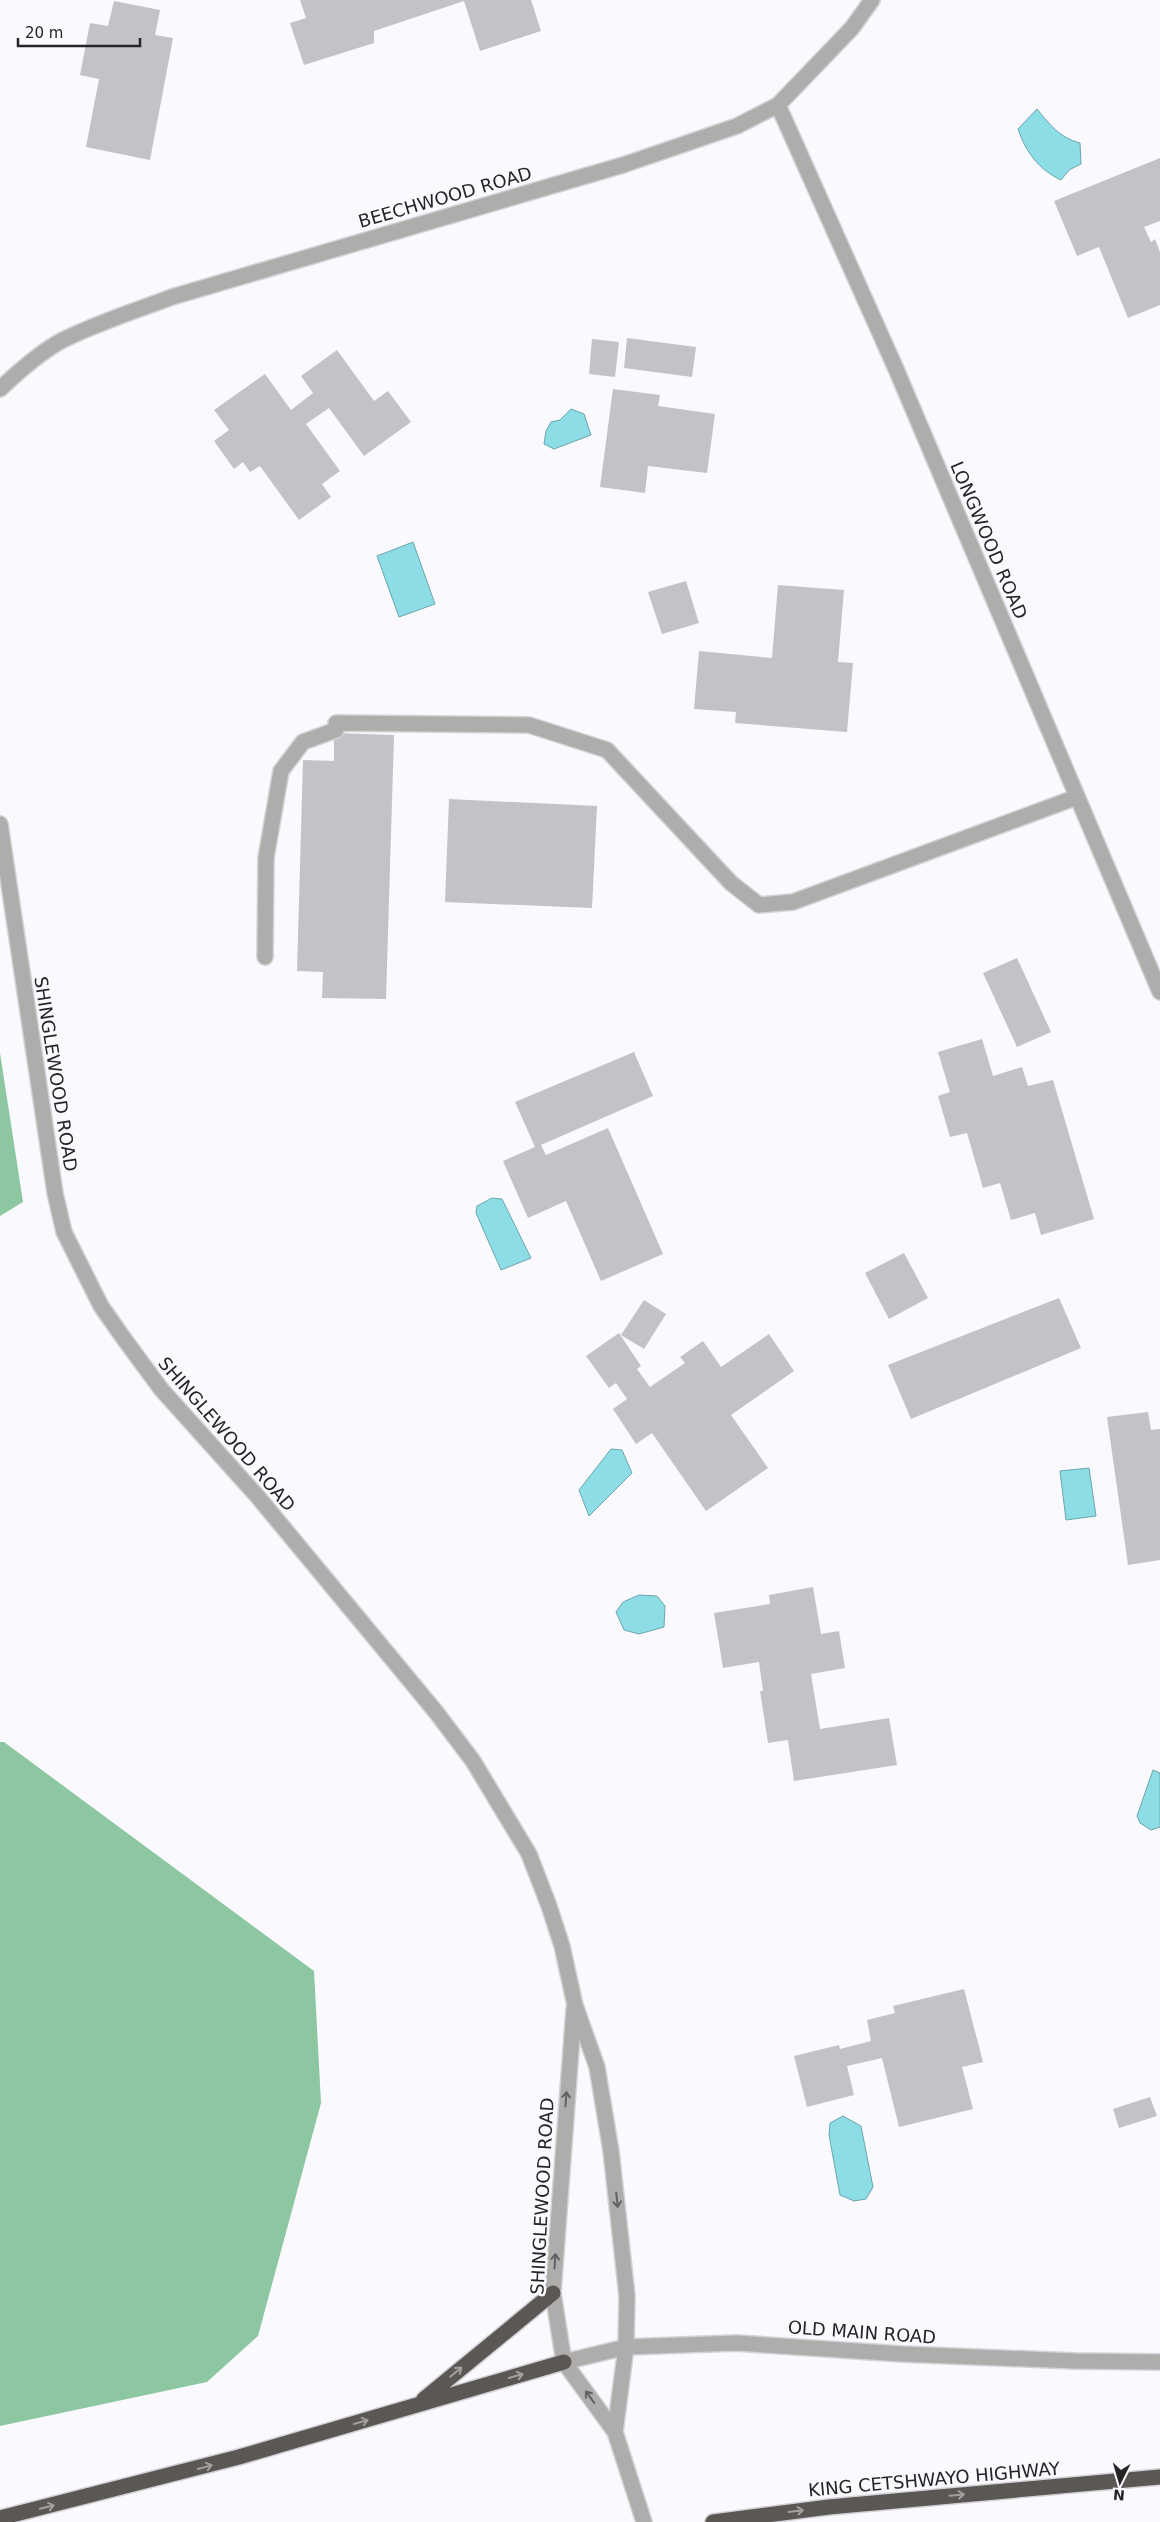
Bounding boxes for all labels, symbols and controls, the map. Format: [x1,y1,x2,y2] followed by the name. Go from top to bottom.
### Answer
[18,15,140,47] scale bar
[25,24,63,42] text: 20 m
[356,162,534,232] street label: BEECHWOOD ROAD
[946,458,1032,622] street label: LONGWOOD ROAD
[30,975,82,1173] street label: SHINGLEWOOD ROAD
[154,1353,300,1515] street label: SHINGLEWOOD ROAD
[561,2092,571,2108] one-way arrow
[526,2097,558,2295] street label: SHINGLEWOOD ROAD
[612,2191,622,2207] one-way arrow
[550,2254,559,2270] one-way arrow
[787,2316,937,2348] street label: OLD MAIN ROAD
[449,2367,462,2378] one-way arrow
[508,2370,524,2380] one-way arrow
[584,2391,595,2404] one-way arrow
[353,2416,369,2426] one-way arrow
[807,2457,1062,2500] street label: KING CETSHWAYO HIGHWAY
[1095,2457,1145,2507] north arrow
[196,2461,212,2471] one-way arrow
[1112,2486,1125,2503] text: N
[949,2491,965,2500] one-way arrow
[39,2502,55,2511] one-way arrow
[787,2506,803,2516] one-way arrow

